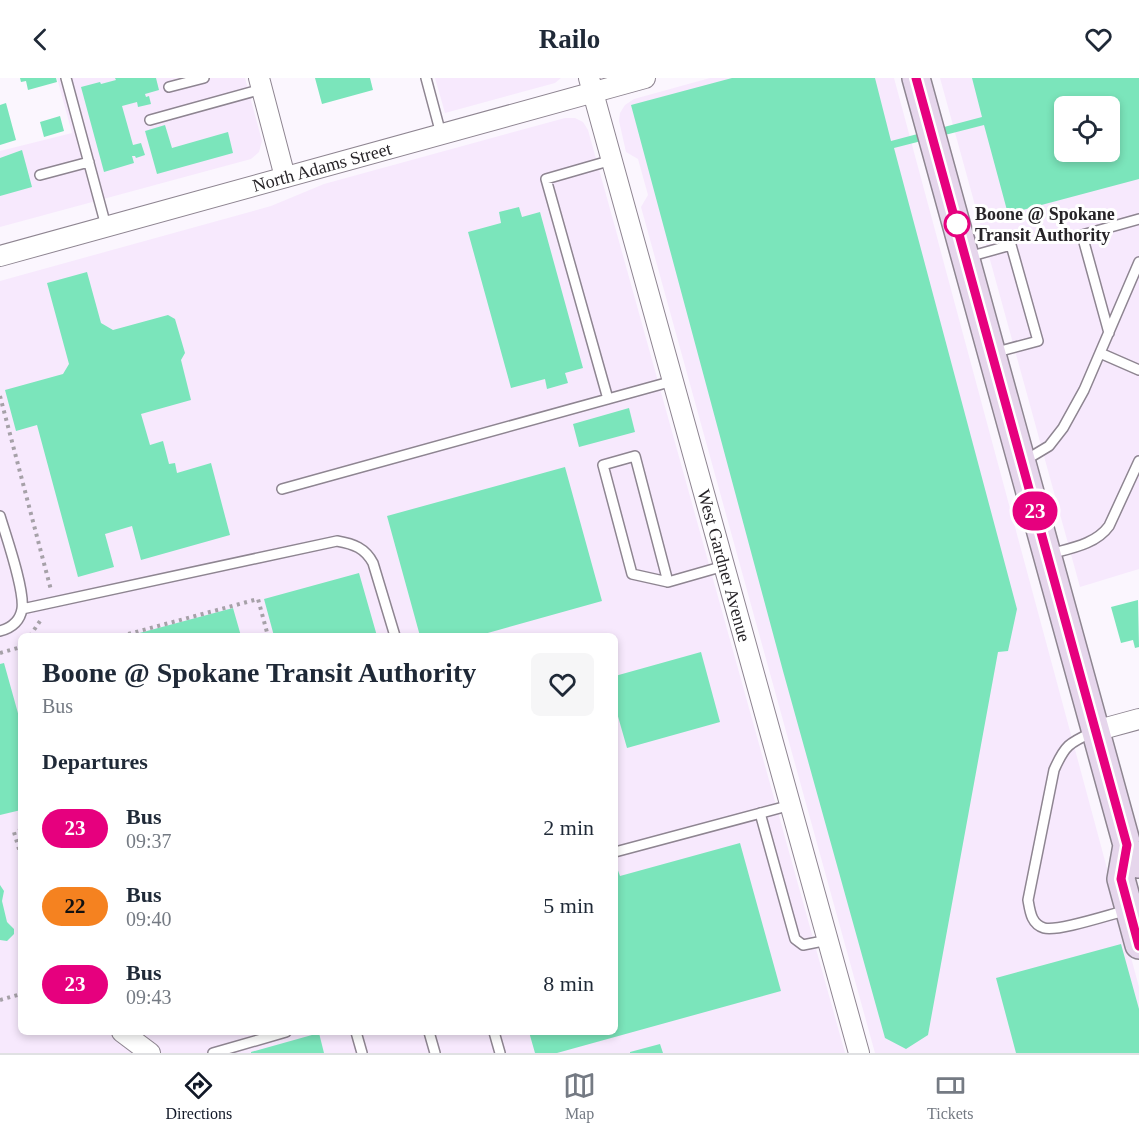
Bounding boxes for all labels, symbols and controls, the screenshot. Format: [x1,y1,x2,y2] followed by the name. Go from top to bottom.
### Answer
[24,23,57,56] icon: back
[1082,23,1115,56] icon: heart
[539,24,600,54] text: Railo
[1054,96,1120,162] map controls
[1054,96,1120,162] button: locate
[250,138,394,196] street label: North Adams Street
[975,204,1115,245] place label: Boone @ Spokane Transit Authority
[944,211,970,237] marker: Boone @ Spokane Transit Authority
[693,487,755,644] street label: West Gardner Avenue
[1008,492,1062,530] line badge: 23
[1025,499,1046,523] text: 23
[531,653,594,716] button: heart
[42,657,476,688] text: Boone @ Spokane Transit Authority
[42,695,73,717] text: Bus
[42,749,148,774] text: Departures
[126,804,161,829] text: Bus
[543,815,594,840] text: 2 min
[65,816,86,840] text: 23
[126,830,172,852] text: 09:37
[126,882,161,907] text: Bus
[543,893,594,918] text: 5 min
[65,894,86,918] text: 22
[126,908,172,930] text: 09:40
[126,960,161,985] text: Bus
[543,971,594,996] text: 8 min
[65,972,86,996] text: 23
[126,986,172,1008] text: 09:43
[165,1069,232,1123] tab: Directions
[563,1069,596,1123] tab: Map
[927,1069,974,1123] tab: Tickets

